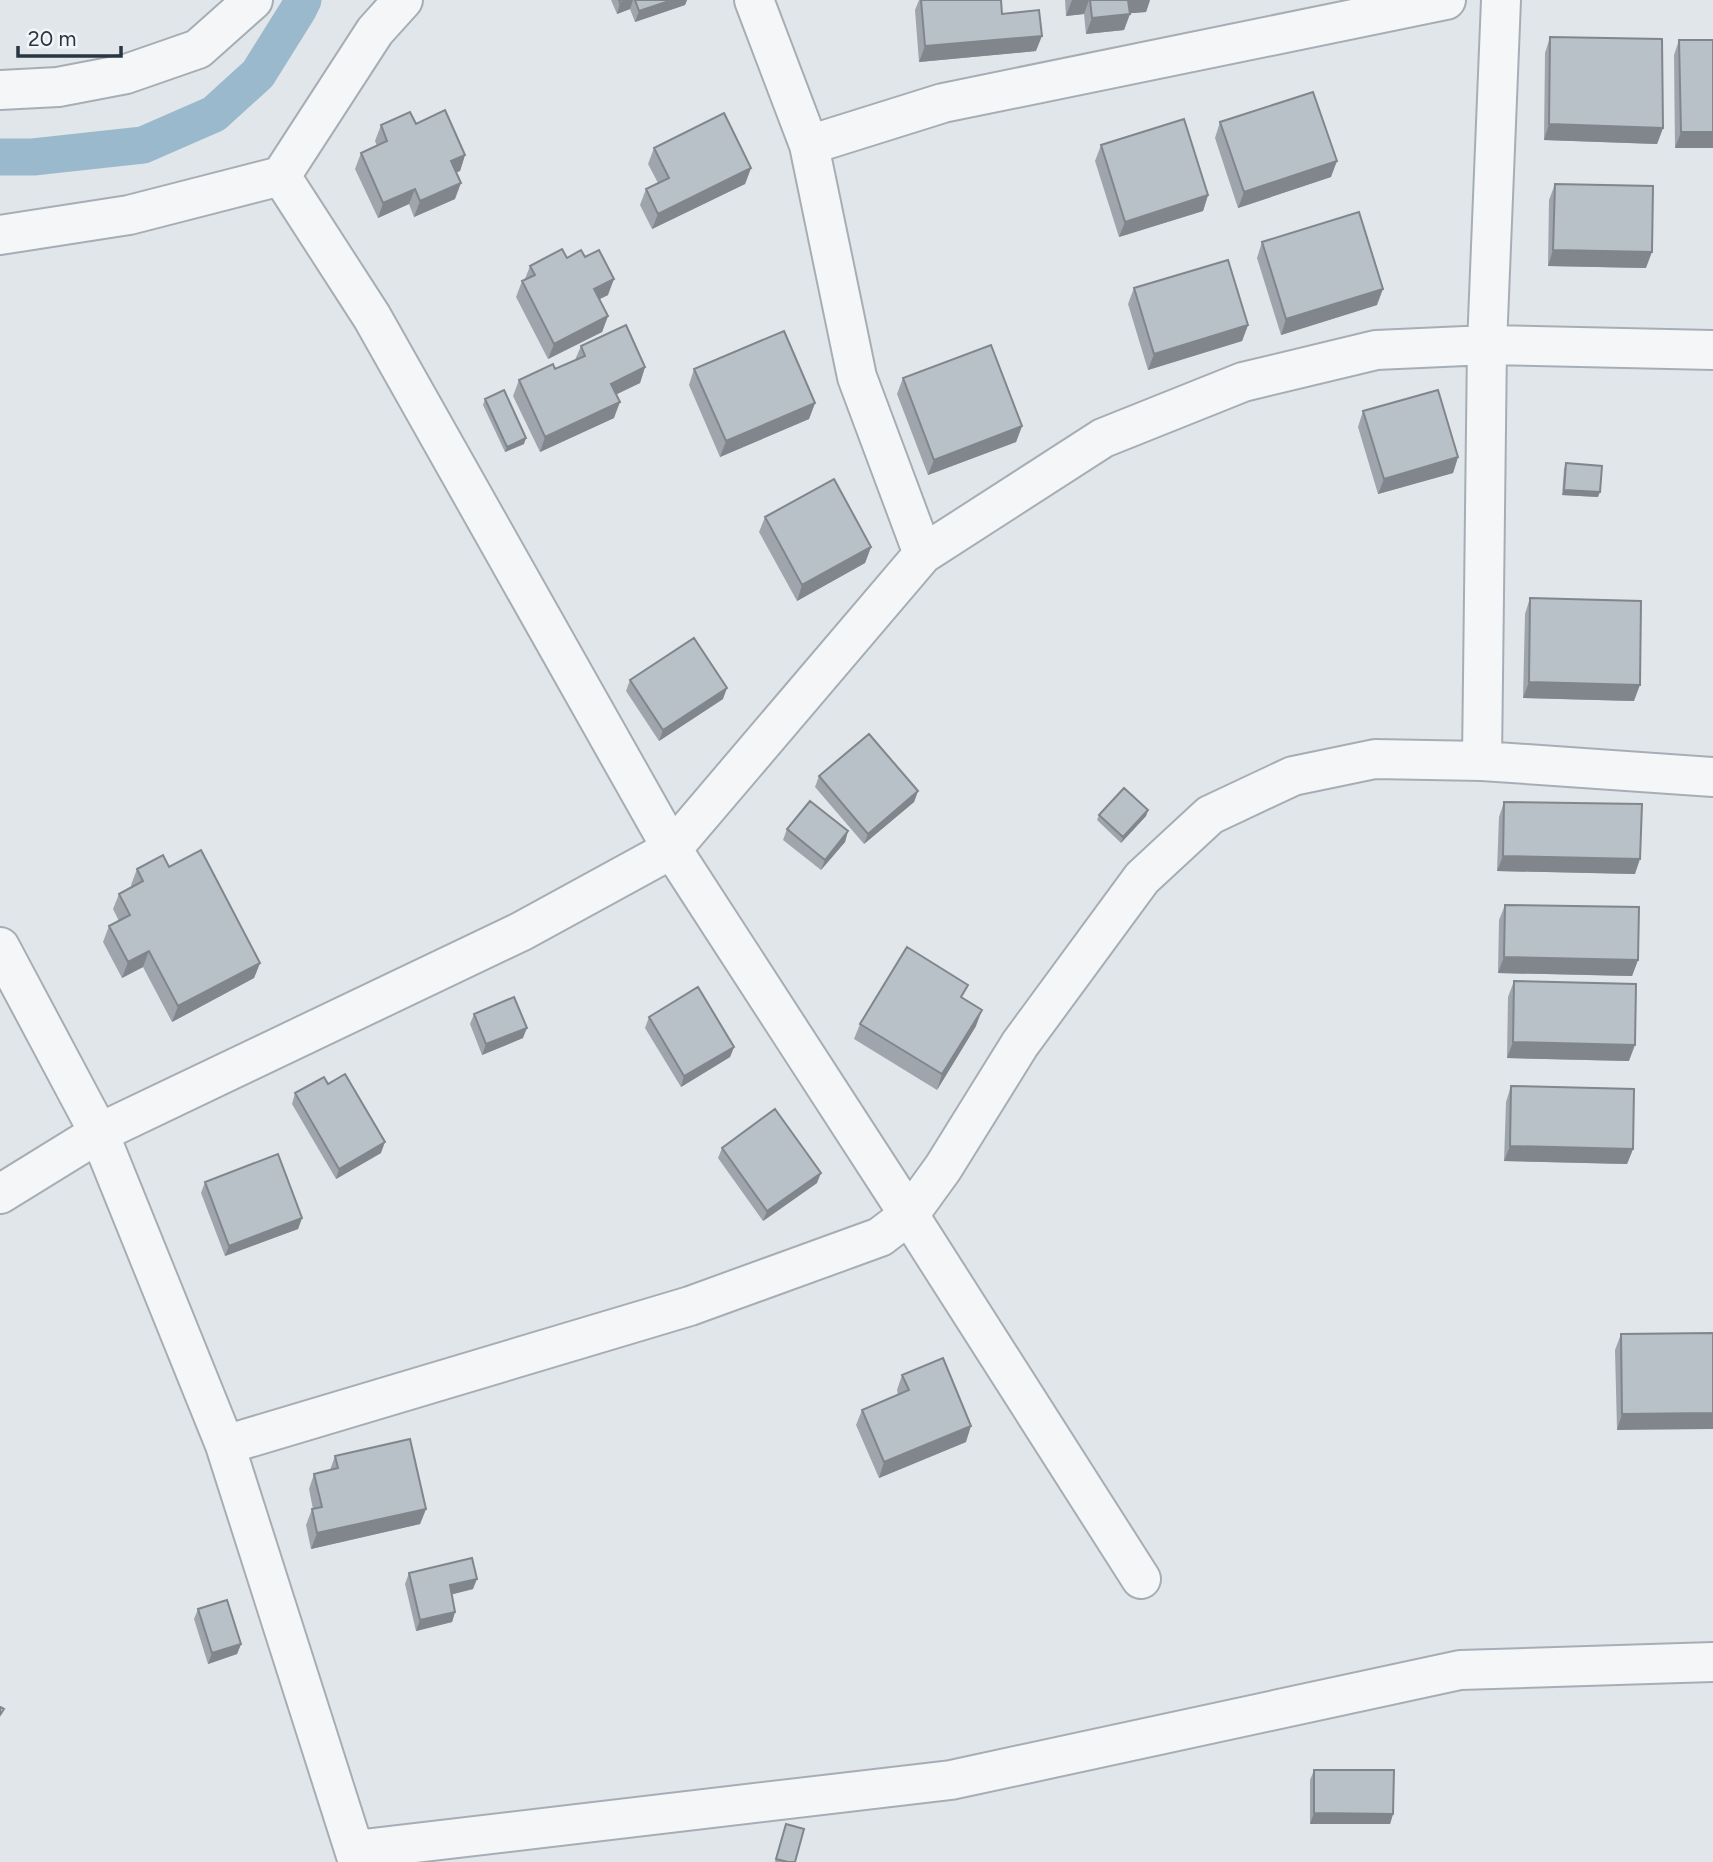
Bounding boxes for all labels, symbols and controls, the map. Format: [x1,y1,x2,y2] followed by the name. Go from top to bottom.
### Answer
[18,14,121,58] scale bar
[28,26,76,51] text: 20 m

